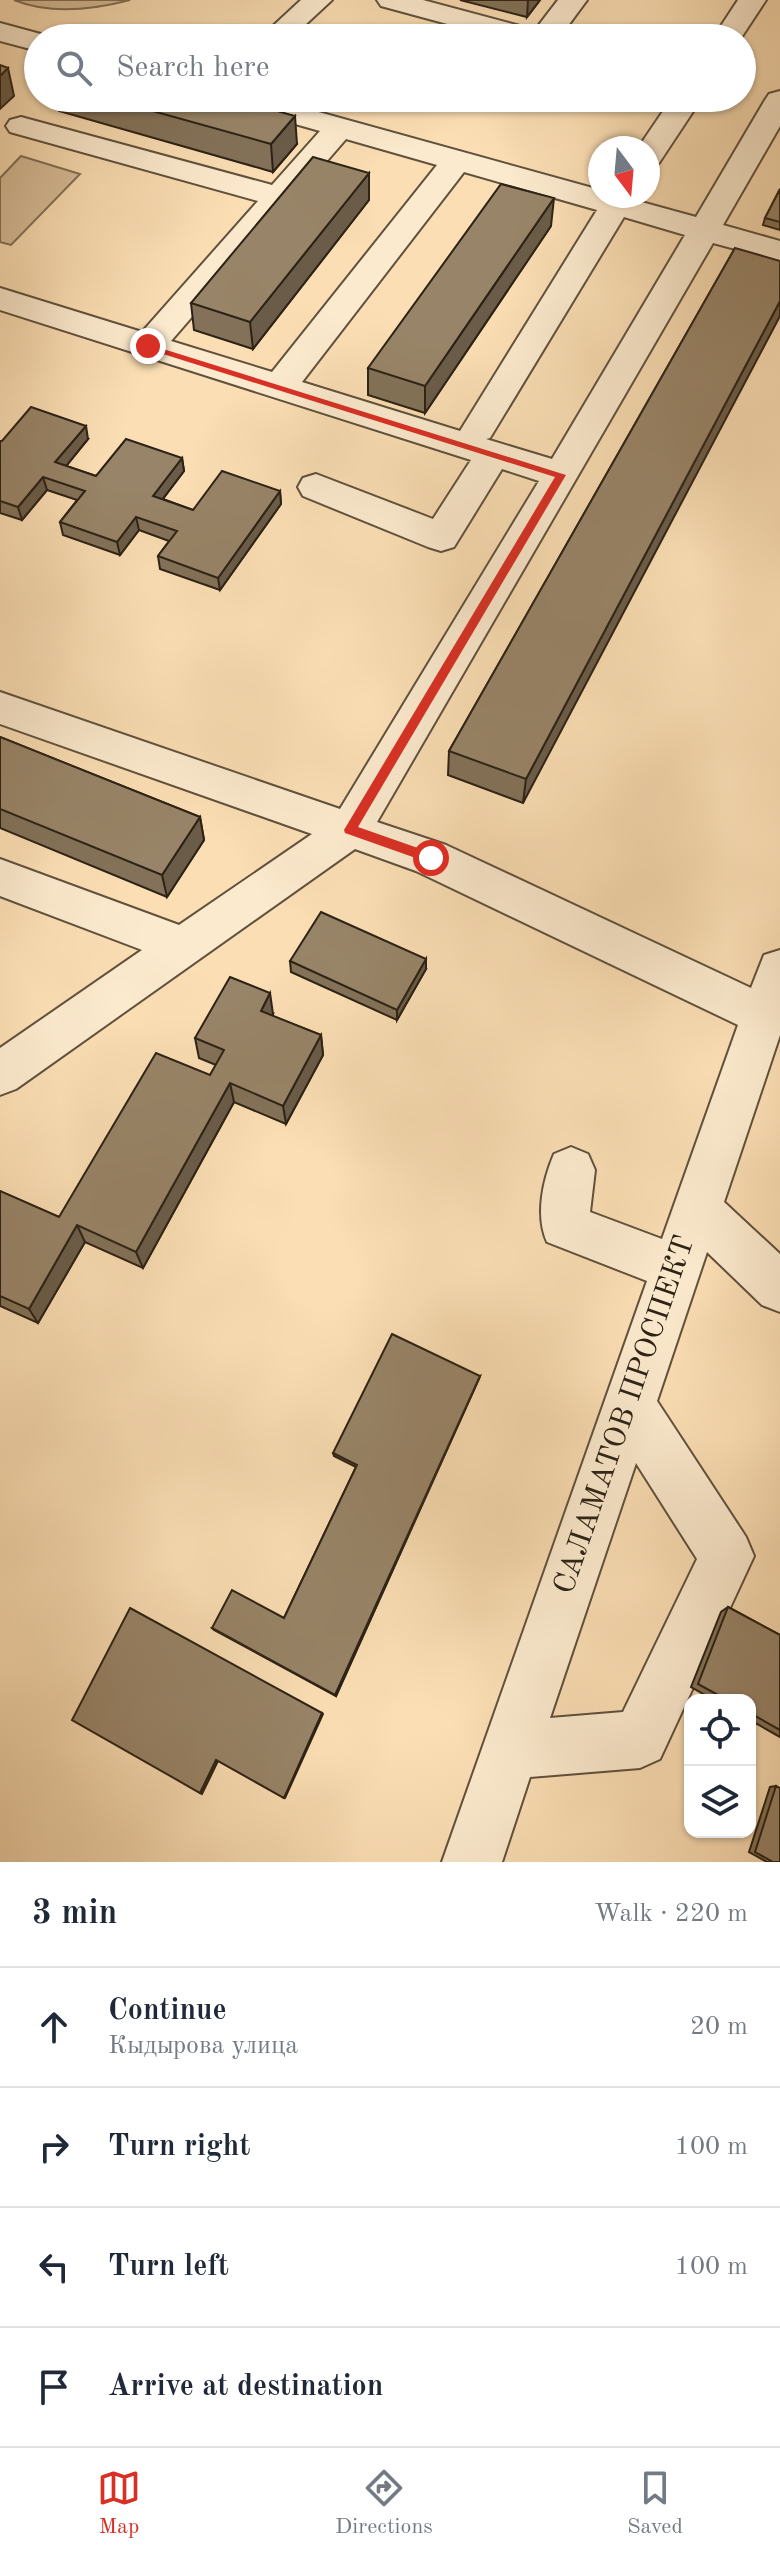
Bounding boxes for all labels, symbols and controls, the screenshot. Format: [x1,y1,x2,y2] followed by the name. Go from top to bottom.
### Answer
[24,24,756,112] search box
[52,46,96,90] icon: search
[116,53,270,83] text: Search here
[588,136,660,208] north arrow
[130,328,166,364] route end
[413,840,449,876] route start
[549,1232,701,1598] street label: САЛАМАТОВ ПРОСПЕКТ
[684,1694,756,1838] map controls
[684,1694,756,1766] button: locate
[684,1766,756,1838] button: layers
[32,1897,117,1931] text: 3 min
[594,1901,748,1927] text: Walk · 220 m
[108,1996,227,2026] text: Continue
[32,2005,76,2049] icon: ahead
[690,2014,748,2040] text: 20 m
[108,2033,298,2059] text: Кыдырова улица
[32,2125,76,2169] icon: right
[108,2132,250,2162] text: Turn right
[675,2134,748,2160] text: 100 m
[32,2245,76,2289] icon: left
[108,2252,229,2282] text: Turn left
[675,2254,748,2280] text: 100 m
[32,2365,76,2409] icon: arrive
[108,2372,383,2402] text: Arrive at destination
[97,2466,141,2541] tab: Map
[335,2466,433,2541] tab: Directions
[627,2466,683,2541] tab: Saved

